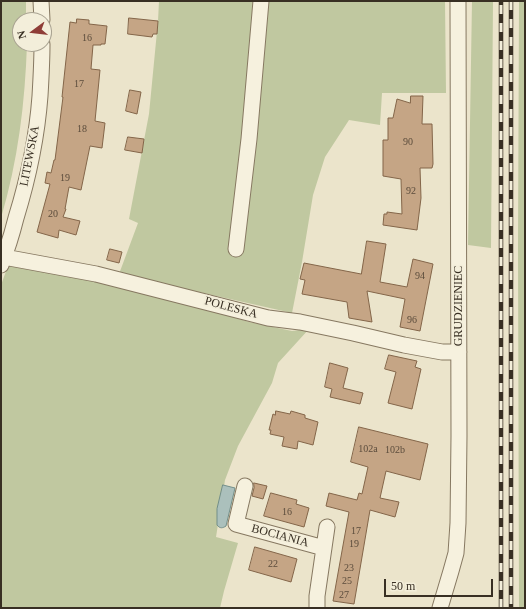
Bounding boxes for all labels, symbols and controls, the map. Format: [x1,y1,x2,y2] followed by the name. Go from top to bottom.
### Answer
[12,12,52,52] north arrow
[15,29,28,40] text: N
[82,32,92,44] house number: 16
[74,78,84,90] house number: 17
[77,123,87,135] house number: 18
[17,125,43,187] street label: LITEWSKA
[403,136,413,148] house number: 90
[60,172,70,184] house number: 19
[406,185,416,197] house number: 92
[48,208,58,220] house number: 20
[452,266,466,346] street label: GRUDZIENIEC
[415,270,425,282] house number: 94
[203,294,259,322] street label: POLESKA
[407,314,417,326] house number: 96
[358,443,378,455] house number: 102a
[385,444,405,456] house number: 102b
[282,506,292,518] house number: 16
[250,521,310,551] street label: BOCIANIA
[351,525,361,537] house number: 17
[349,538,359,550] house number: 19
[268,558,278,570] house number: 22
[344,562,354,574] house number: 23
[386,571,495,597] scale bar
[342,575,352,587] house number: 25
[391,579,415,593] text: 50 m
[339,589,349,601] house number: 27

